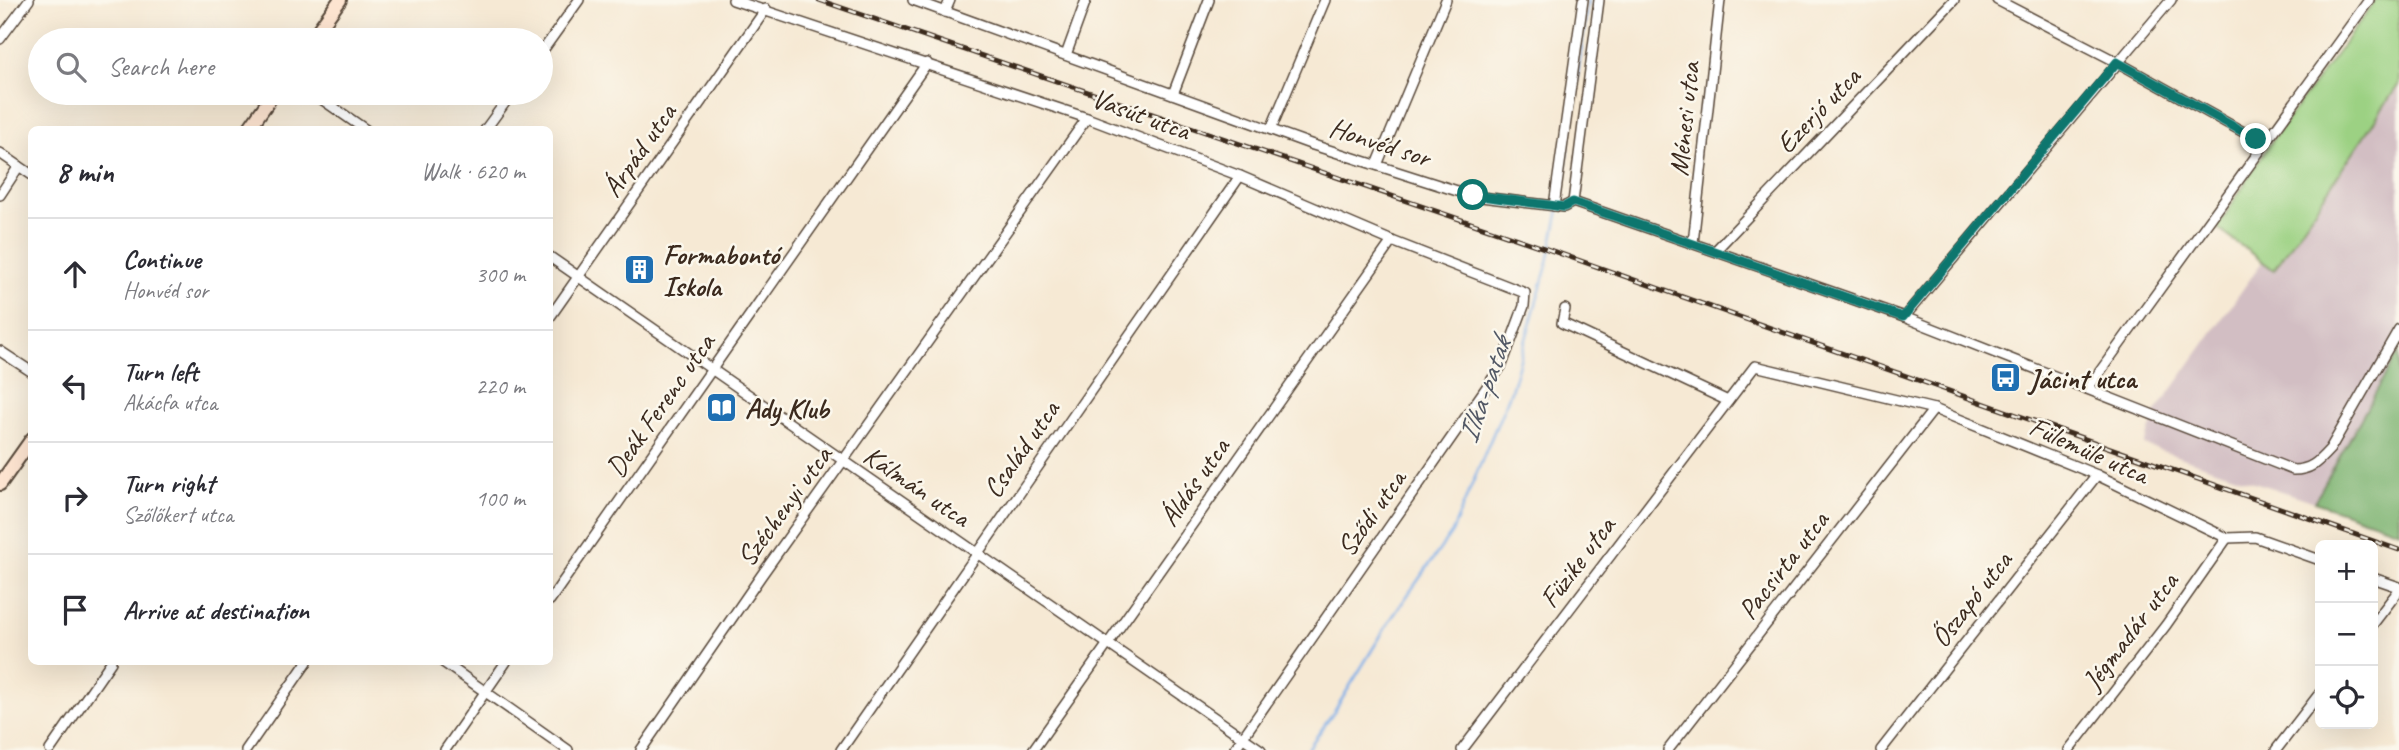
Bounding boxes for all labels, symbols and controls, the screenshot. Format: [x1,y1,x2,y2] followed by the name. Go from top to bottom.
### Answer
[28,28,553,105] search box
[52,48,90,86] icon: search
[108,50,214,83] text: Search here
[1768,58,1869,160] street label: Ezerjó utca
[1661,59,1708,178] street label: Ménesi utca
[1087,80,1196,148] street label: Vasút utca
[594,95,685,203] street label: Árpád utca
[1325,109,1437,175] street label: Honvéd sor
[2240,123,2271,154] route end
[56,153,113,191] text: 8 min
[421,157,525,186] text: Walk · 620 m
[1457,179,1488,210] route start
[663,237,783,304] place label: Formabontó Iskola
[123,243,201,276] text: Continue
[623,253,657,287] building icon: Formabontó Iskola
[56,255,94,293] icon: ahead
[476,260,525,289] text: 300 m
[123,276,208,305] text: Honvéd sor
[598,325,723,483] street label: Deák Ferenc utca
[1448,327,1522,448] water label: Ilka-patak
[123,355,198,388] text: Turn left
[1989,361,2023,395] bus stop icon: Jácint utca
[2027,361,2138,396] place label: Jácint utca
[56,367,94,405] icon: left
[476,372,525,401] text: 220 m
[123,388,217,417] text: Akácfa utca
[705,391,739,425] library icon: Ady Klub
[745,391,831,427] place label: Ady Klub
[975,392,1068,504] street label: Család utca
[2024,408,2156,493] street label: Fülemüle utca
[1151,430,1238,533] street label: Áldás utca
[729,438,840,573] street label: Széchenyi utca
[857,438,978,535] street label: Kálmán utca
[1329,461,1415,563] street label: Sződi utca
[123,467,214,500] text: Turn right
[56,479,94,517] icon: right
[476,484,525,513] text: 100 m
[123,500,233,529] text: Szőlőkert utca
[1730,503,1837,626] street label: Pacsirta utca
[1531,508,1624,615] street label: Füzike utca
[2315,540,2378,729] map controls
[2315,540,2378,603] button: +
[1923,543,2020,654] street label: Őszapó utca
[2073,564,2187,698] street label: Jégmadár utca
[56,591,94,629] icon: arrive
[123,594,309,627] text: Arrive at destination
[2315,603,2378,666] button: −
[2315,666,2378,729] button: locate

